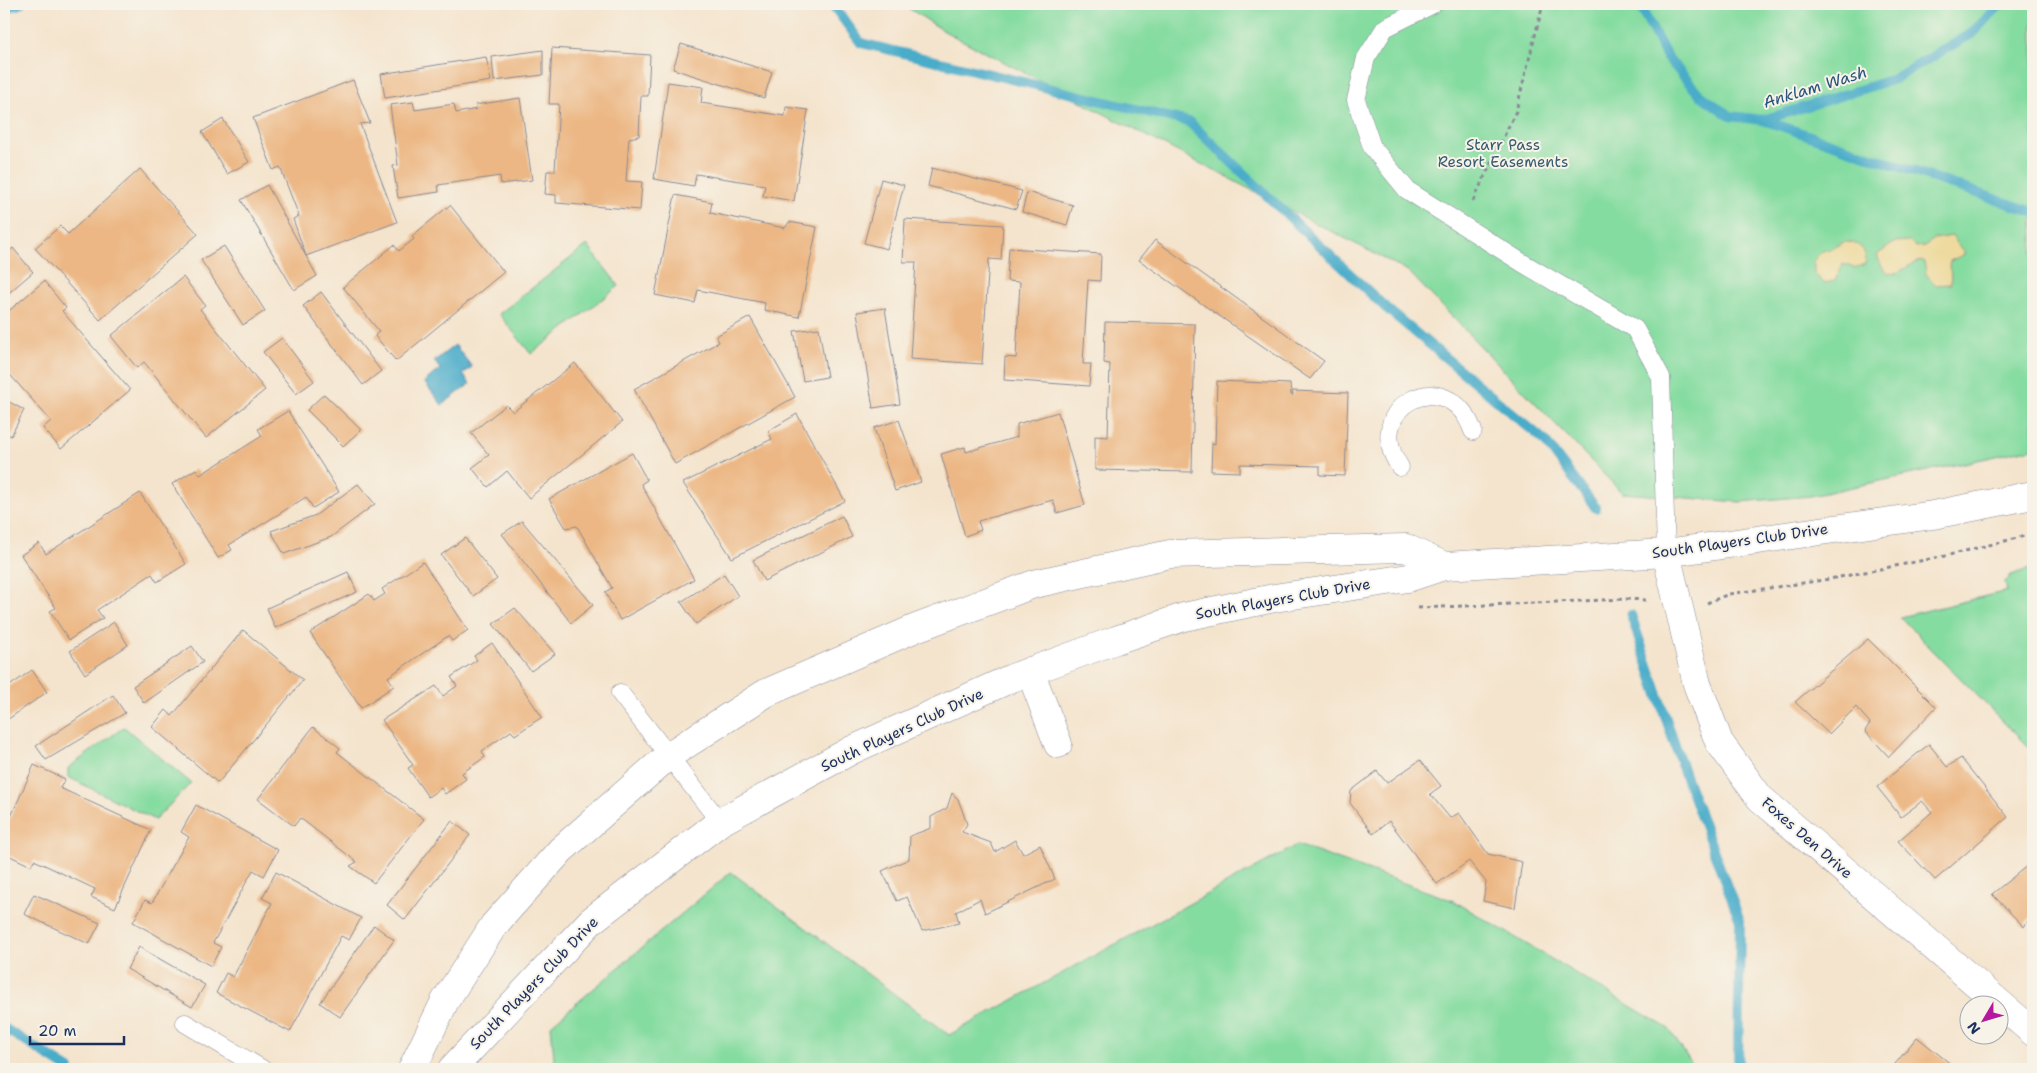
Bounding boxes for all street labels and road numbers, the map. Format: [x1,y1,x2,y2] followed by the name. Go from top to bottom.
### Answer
[1651,519,1829,563] street label: South Players Club Drive
[1194,574,1372,624] street label: South Players Club Drive
[817,683,987,777] street label: South Players Club Drive
[1757,793,1857,883] street label: Foxes Den Drive
[465,912,603,1054] street label: South Players Club Drive

